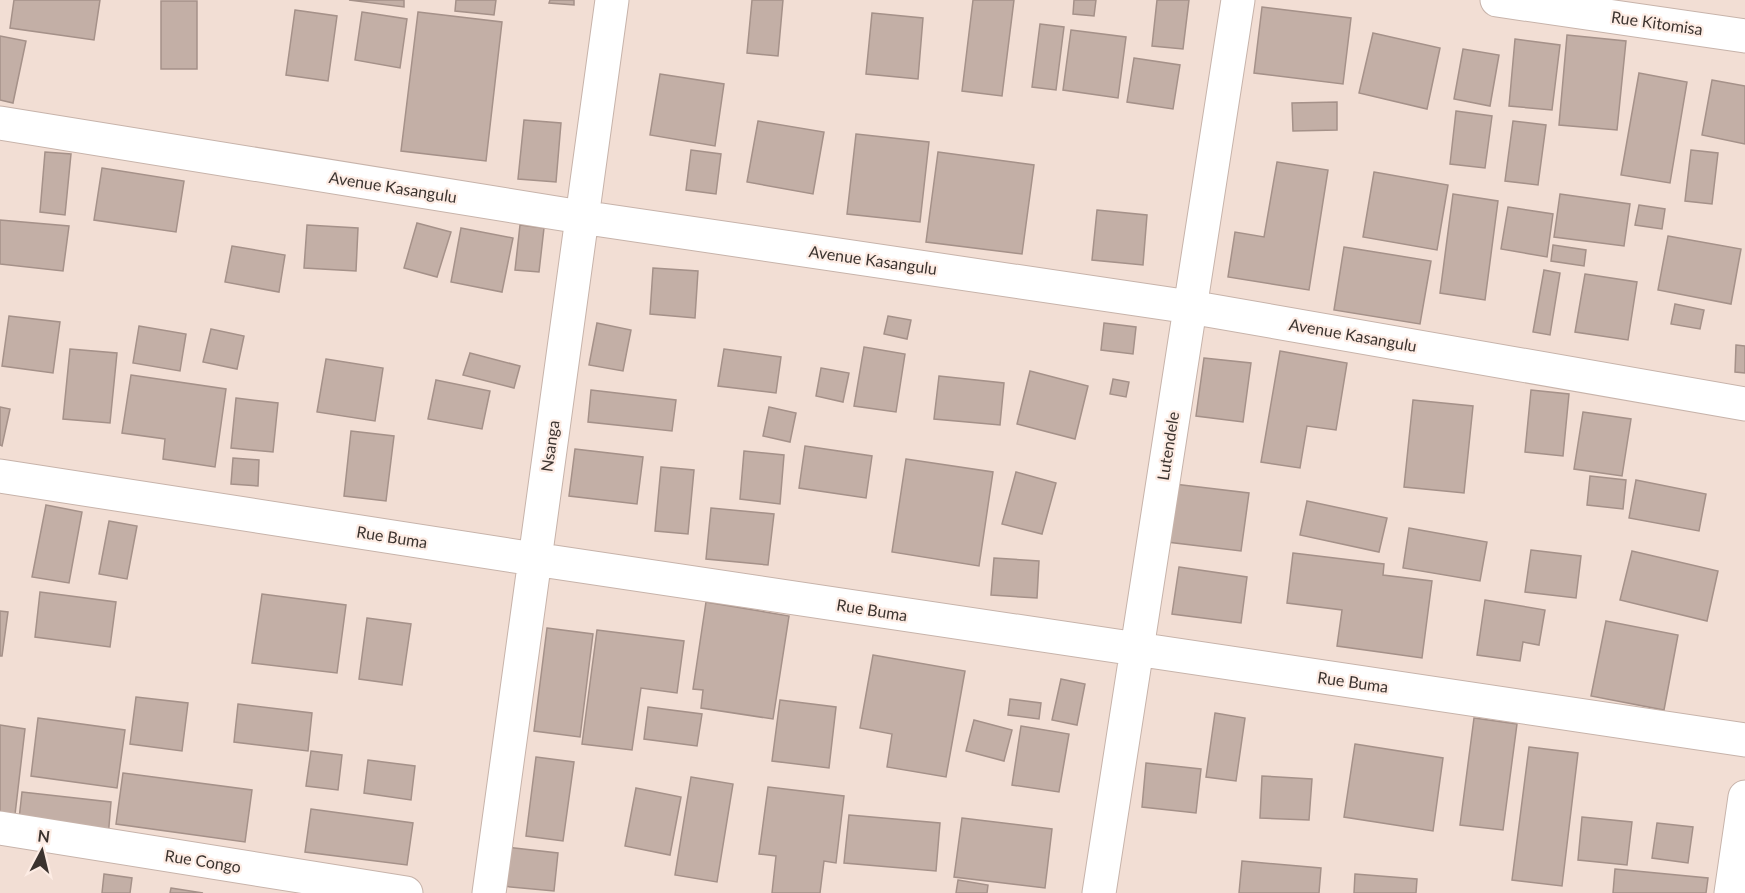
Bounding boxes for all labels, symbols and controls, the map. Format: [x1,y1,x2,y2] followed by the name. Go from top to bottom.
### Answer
[1610,7,1704,38] street label: Rue Kitomisa
[328,167,458,206] street label: Avenue Kasangulu
[808,241,938,278] street label: Avenue Kasangulu
[1288,314,1418,355] street label: Avenue Kasangulu
[1153,410,1182,482] street label: Lutendele
[536,419,563,473] street label: Nsanga
[355,522,429,551] street label: Rue Buma
[835,595,909,624] street label: Rue Buma
[1316,667,1390,696] street label: Rue Buma
[12,821,72,881] north arrow
[37,825,51,846] text: N
[164,845,243,876] street label: Rue Congo

